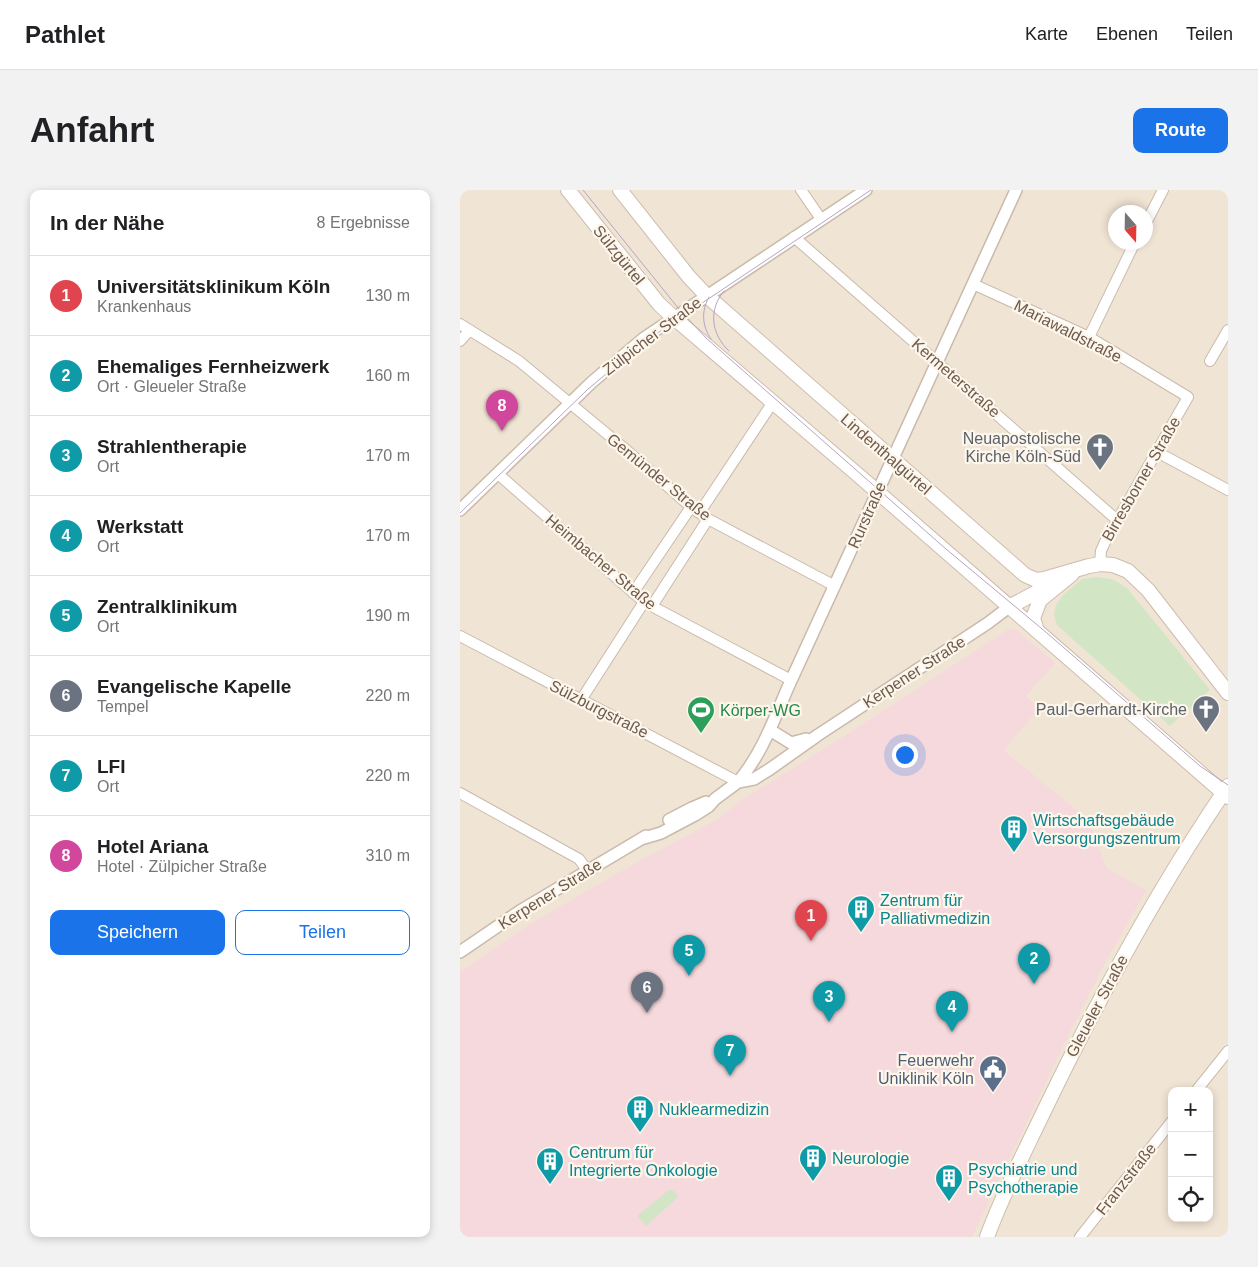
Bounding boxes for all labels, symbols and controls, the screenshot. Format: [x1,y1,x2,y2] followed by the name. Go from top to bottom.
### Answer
[25,21,105,48] text: Pathlet
[1025,24,1068,44] text: Karte
[1096,24,1158,44] text: Ebenen
[1186,24,1233,44] text: Teilen
[1133,108,1228,153] button: Route
[30,110,154,149] text: Anfahrt
[1108,205,1153,250] north arrow
[50,211,164,234] text: In der Nähe
[317,214,410,231] text: 8 Ergebnisse
[590,222,648,288] street label: Sülzgürtel
[97,276,330,297] text: Universitätsklinikum Köln
[62,287,70,304] text: 1
[366,287,410,304] text: 130 m
[600,294,704,378] street label: Zülpicher Straße
[1011,297,1125,365] street label: Mariawaldstraße
[97,298,191,315] text: Krankenhaus
[908,335,1004,421] street label: Kermeterstraße
[97,356,329,377] text: Ehemaliges Fernheizwerk
[62,367,70,384] text: 2
[366,367,410,384] text: 160 m
[97,378,246,395] text: Ort · Gleueler Straße
[486,390,518,431] pin: 8
[837,410,935,498] street label: Lindenthalgürtel
[1099,414,1184,544] street label: Birresborner Straße
[604,430,714,524] street label: Gemünder Straße
[963,430,1081,465] place label: Neuapostolische Kirche Köln-Süd
[1085,432,1115,471] church icon: Neuapostolische Kirche Köln-Süd
[97,436,247,457] text: Strahlentherapie
[62,447,70,464] text: 3
[366,447,410,464] text: 170 m
[97,458,119,475] text: Ort
[845,479,889,551] street label: Rurstraße
[542,511,660,613] street label: Heimbacher Straße
[97,516,183,537] text: Werkstatt
[62,527,70,544] text: 4
[366,527,410,544] text: 170 m
[97,538,119,555] text: Ort
[97,596,237,617] text: Zentralklinikum
[62,607,70,624] text: 5
[366,607,410,624] text: 190 m
[97,618,119,635] text: Ort
[860,633,968,711] street label: Kerpener Straße
[97,676,291,697] text: Evangelische Kapelle
[547,677,651,741] street label: Sülzburgstraße
[62,687,70,704] text: 6
[366,687,410,704] text: 220 m
[1191,694,1221,733] church icon: Paul-Gerhardt-Kirche
[686,695,716,734] sports icon: Körper-WG
[97,698,149,715] text: Tempel
[1036,701,1187,718] place label: Paul-Gerhardt-Kirche
[720,702,801,719] place label: Körper-WG
[892,742,918,768] your location
[97,756,126,777] text: LFI
[62,767,70,784] text: 7
[366,767,410,784] text: 220 m
[97,778,119,795] text: Ort
[1033,812,1181,847] place label: Wirtschaftsgebäude Versorgungszentrum
[999,814,1029,853] building icon: Wirtschaftsgebäude Versorgungszentrum
[97,836,208,857] text: Hotel Ariana
[62,847,70,864] text: 8
[366,847,410,864] text: 310 m
[495,855,605,933] street label: Kerpener Straße
[97,858,267,875] text: Hotel · Zülpicher Straße
[880,892,990,927] place label: Zentrum für Palliativmedizin
[846,894,876,933] building icon: Zentrum für Palliativmedizin
[795,900,827,941] pin: 1
[50,910,225,955] button: Speichern
[235,910,410,955] button: Teilen
[673,935,705,976] pin: 5
[1018,943,1050,984] pin: 2
[1063,952,1131,1060] street label: Gleueler Straße
[631,972,663,1013] pin: 6
[813,981,845,1022] pin: 3
[936,991,968,1032] pin: 4
[714,1035,746,1076] pin: 7
[878,1052,975,1087] place label: Feuerwehr Uniklinik Köln
[978,1054,1008,1093] public building icon: Feuerwehr Uniklinik Köln
[1168,1087,1213,1222] map controls
[1168,1087,1213,1132] button: +
[625,1094,655,1133] building icon: Nuklearmedizin
[659,1101,769,1118] place label: Nuklearmedizin
[1168,1132,1213,1177] button: −
[1093,1140,1159,1218] street label: Franzstraße
[798,1143,828,1182] building icon: Neurologie
[569,1144,718,1179] place label: Centrum für Integrierte Onkologie
[535,1146,565,1185] building icon: Centrum für Integrierte Onkologie
[832,1150,909,1167] place label: Neurologie
[968,1161,1078,1196] place label: Psychiatrie und Psychotherapie
[934,1163,964,1202] building icon: Psychiatrie und Psychotherapie
[1168,1177,1213,1222] button: locate

